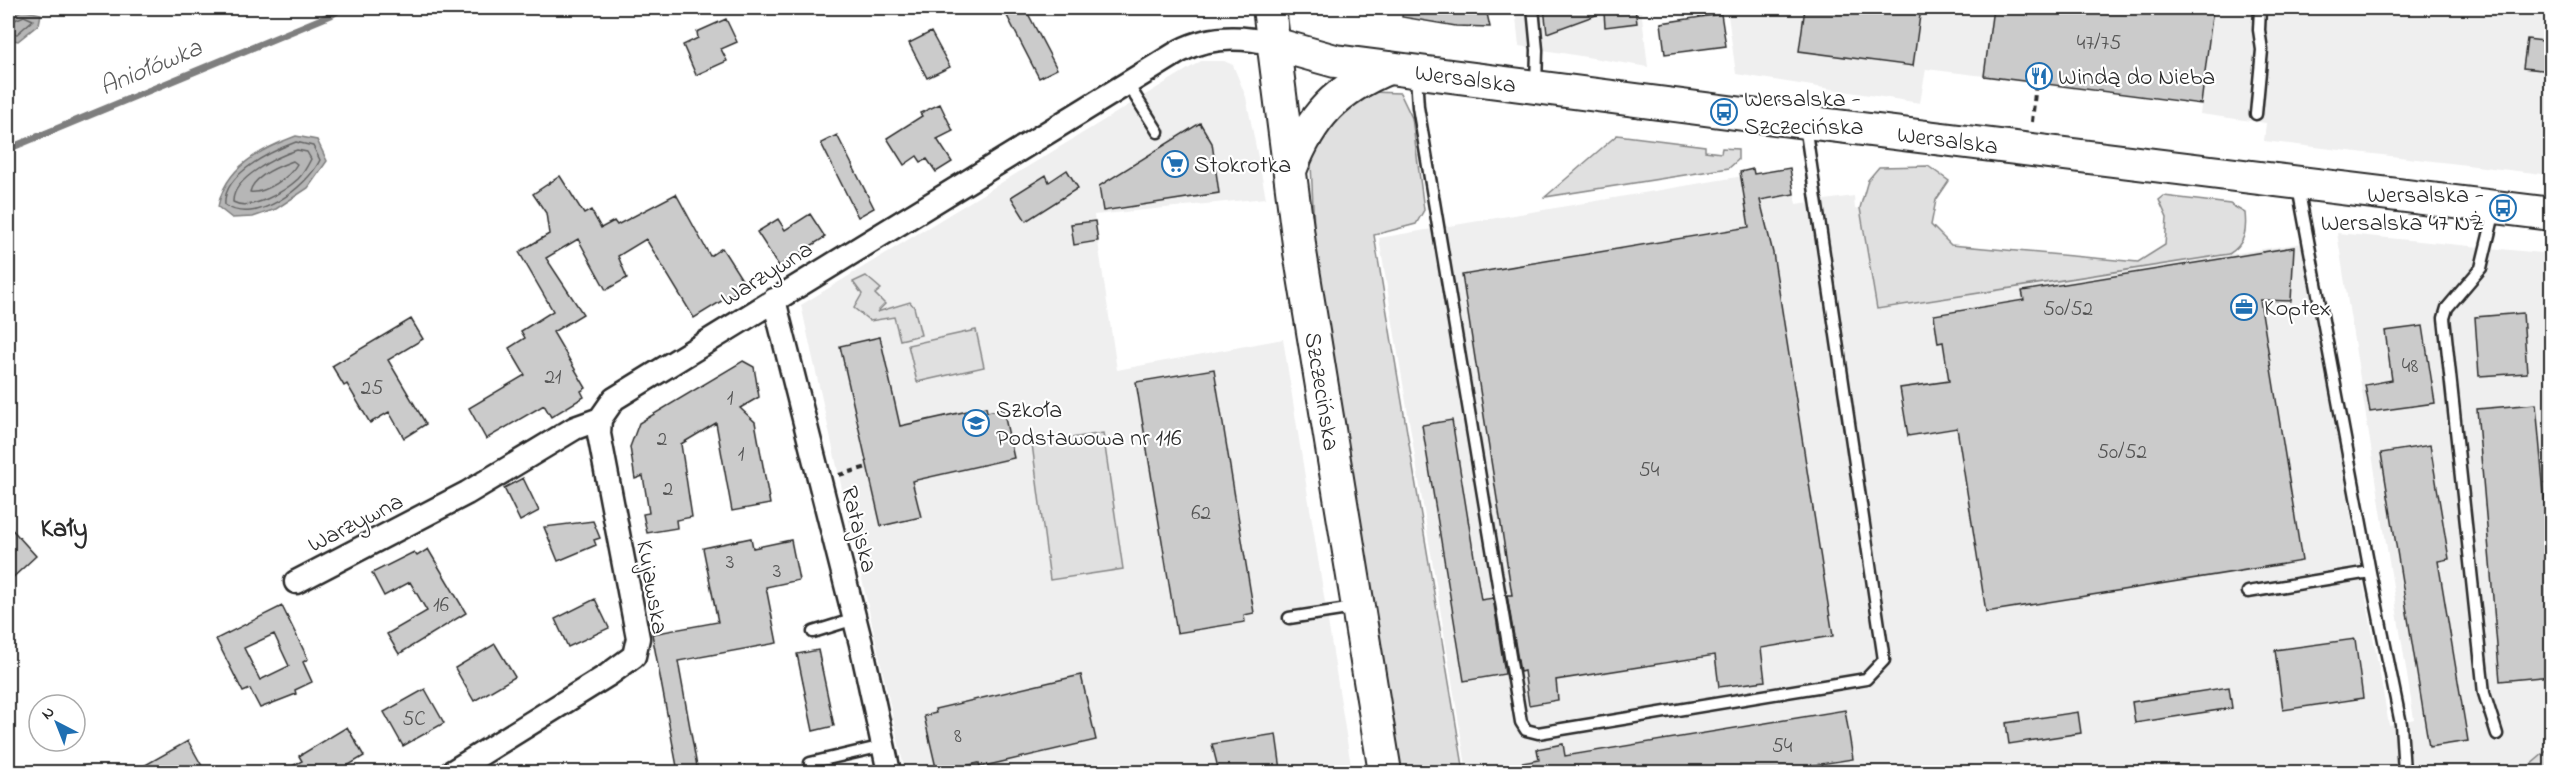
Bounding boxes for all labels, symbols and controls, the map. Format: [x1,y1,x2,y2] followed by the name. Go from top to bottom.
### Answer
[2077,29,2121,59] house number: 47/75
[94,30,209,107] water label: Aniołówka
[1413,57,1518,104] street label: Wersalska
[2024,61,2054,91] restaurant icon: Windą do Nieba
[2058,61,2215,96] place label: Windą do Nieba
[1744,83,1863,146] place label: Wersalska - Szczecińska
[1709,97,1739,127] bus stop icon: Wersalska - Szczecińska
[1895,118,2000,166] street label: Wersalska
[1160,149,1190,179] supermarket icon: Stokrotka
[1194,149,1291,184] place label: Stokrotka
[2321,179,2484,242] place label: Wersalska - Wersalska 47 NŻ
[2488,193,2518,223] bus stop icon: Wersalska - Wersalska 47 NŻ
[714,233,821,318] street label: Warzywna
[2229,292,2259,322] office icon: Koptex
[2264,292,2331,327] place label: Koptex
[2043,295,2093,325] house number: 50/52
[1293,330,1347,453] street label: Szczecińska
[2402,352,2418,382] house number: 48
[544,363,562,393] house number: 21
[361,374,383,404] house number: 25
[727,384,734,414] house number: 1
[996,394,1182,457] place label: Szkoła Podstawowa nr 116
[961,408,991,438] school or university icon: Szkoła Podstawowa nr 116
[657,425,667,455] house number: 2
[2097,438,2147,468] house number: 50/52
[738,440,745,470] house number: 1
[1639,456,1660,486] house number: 54
[663,475,673,505] house number: 2
[830,483,885,576] street label: Ratajska
[302,485,410,564] street label: Warzywna
[1191,499,1211,529] house number: 62
[40,511,88,549] district label: Kały
[625,538,676,637] street label: Kujawska
[726,548,734,578] house number: 3
[773,557,781,587] house number: 3
[433,591,449,621] house number: 16
[27,693,87,753] north arrow
[36,701,60,726] text: N
[402,705,426,735] house number: 5C
[954,722,962,752] house number: 8
[1772,732,1793,762] house number: 54

